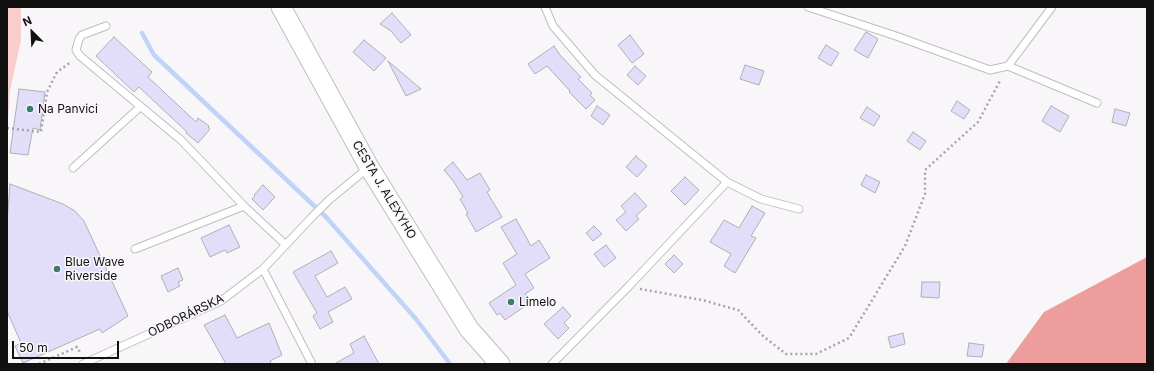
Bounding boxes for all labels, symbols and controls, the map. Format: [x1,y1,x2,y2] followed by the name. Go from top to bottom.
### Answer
[12,12,52,52] north arrow
[20,13,34,29] text: N
[38,102,98,116] place label: Na Panvici
[25,104,35,114] marker: Na Panvici
[349,138,419,242] street label: CESTA J. ALEXYHO
[65,255,125,283] place label: Blue Wave Riverside
[52,264,62,274] marker: Blue Wave Riverside
[146,291,226,341] street label: ODBORÁRSKA
[519,295,556,309] place label: Limelo
[506,297,516,307] marker: Limelo
[14,333,121,359] scale bar
[19,340,48,355] text: 50 m

